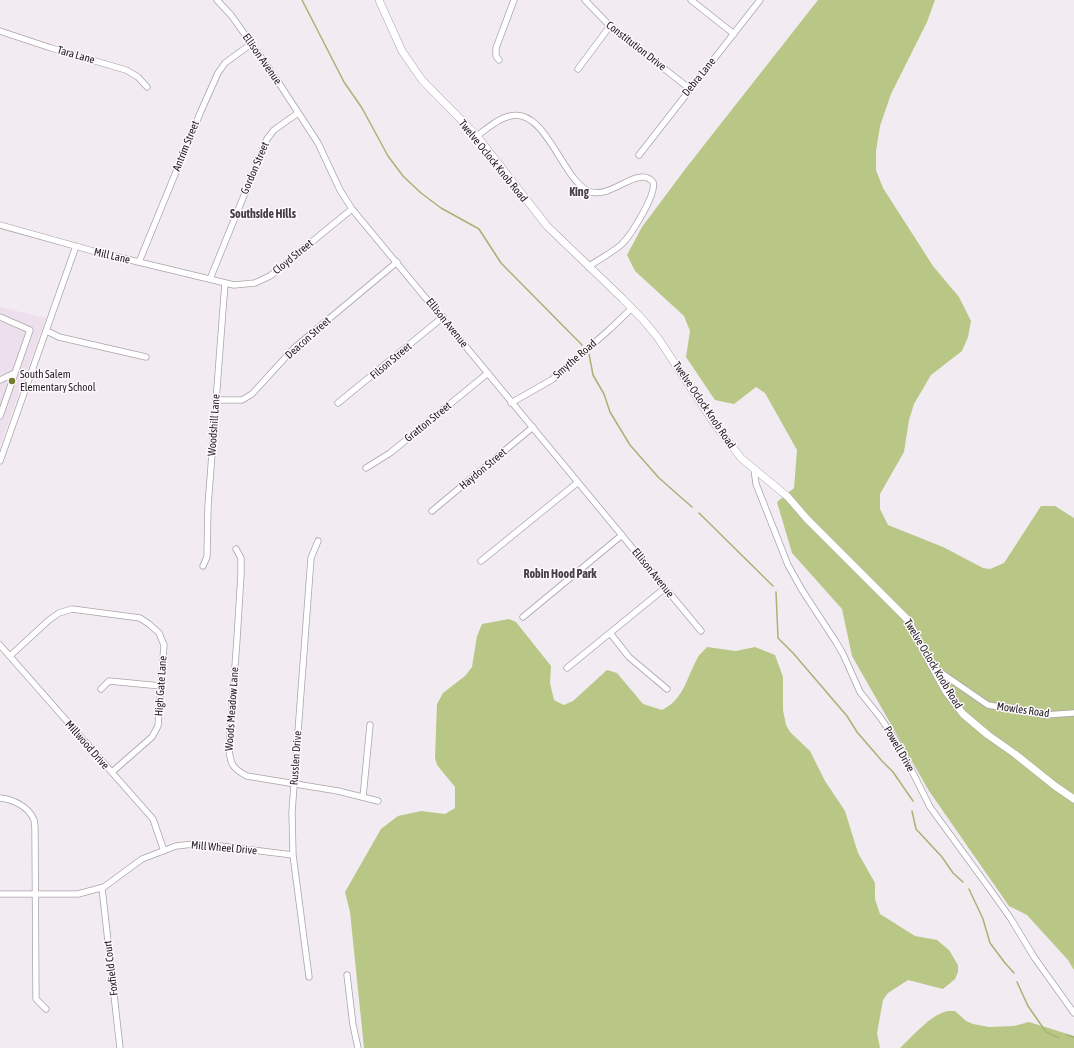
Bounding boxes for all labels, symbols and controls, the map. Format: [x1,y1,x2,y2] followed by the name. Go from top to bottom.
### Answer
[603,18,669,74] street label: Constitution Drive
[240,31,284,87] street label: Ellison Avenue
[56,43,96,67] street label: Tara Lane
[679,55,719,99] street label: Debra Lane
[456,117,530,205] street label: Twelve Oclock Knob Road
[170,119,202,173] street label: Antrim Street
[238,140,272,196] street label: Gordon Street
[569,185,589,199] district label: King
[230,207,296,221] district label: Southside Hills
[270,237,316,277] street label: Cloyd Street
[93,245,131,267] street label: Mill Lane
[423,296,471,350] street label: Ellison Avenue
[283,314,333,362] street label: Deacon Street
[551,337,599,381] street label: Smythe Road
[368,340,414,382] street label: Filson Street
[670,359,738,451] street label: Twelve Oclock Knob Road
[20,368,96,394] place label: South Salem Elementary School
[7,376,17,386] marker: South Salem Elementary School
[205,394,223,456] street label: Woodshill Lane
[402,399,454,445] street label: Gratton Street
[457,446,509,492] street label: Haydon Street
[629,546,677,600] street label: Ellison Avenue
[523,567,597,581] district label: Robin Hood Park
[901,617,965,711] street label: Twelve Oclock Knob Road
[152,655,170,717] street label: High Gate Lane
[222,667,242,751] street label: Woods Meadow Lane
[996,700,1050,720] street label: Mowles Road
[62,718,112,772] street label: Millwood Drive
[881,724,917,774] street label: Powell Drive
[288,730,304,786] street label: Russlen Drive
[190,839,258,857] street label: Mill Wheel Drive
[101,940,121,996] street label: Foxfield Court

